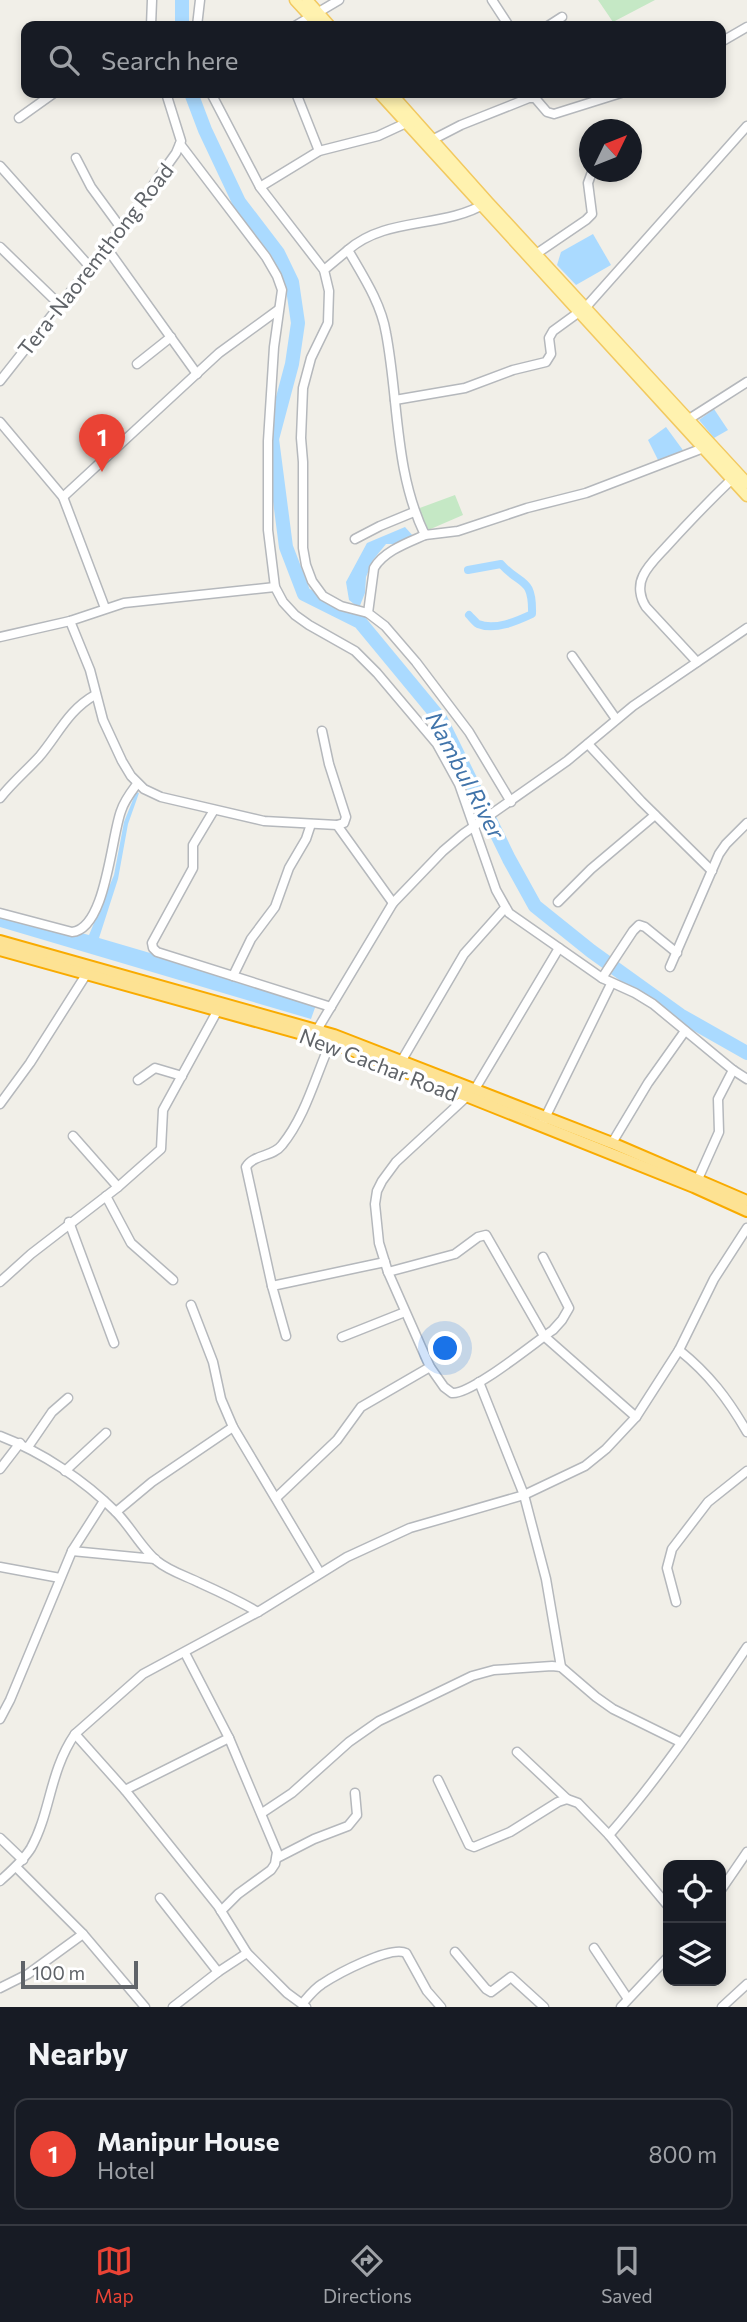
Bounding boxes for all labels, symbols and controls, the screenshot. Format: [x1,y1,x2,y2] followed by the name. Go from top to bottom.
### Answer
[21,21,726,98] search box
[45,41,83,79] icon: search
[101,44,239,75] text: Search here
[579,119,642,182] north arrow
[12,158,178,360] street label: Tera-Naoremthong Road
[79,414,125,472] pin: 1
[421,706,512,844] water label: Nambul River
[296,1022,462,1106] street label: New Cachar Road
[428,1331,462,1365] your location
[663,1860,726,1986] map controls
[663,1860,726,1923] button: locate
[663,1923,726,1986] button: layers
[21,1958,138,1990] scale bar
[32,1961,85,1984] text: 100 m
[28,2034,128,2071] text: Nearby
[97,2125,279,2156] text: Manipur House
[48,2140,58,2168] text: 1
[649,2140,717,2168] text: 800 m
[97,2156,155,2184] text: Hotel
[95,2242,134,2307] tab: Map
[323,2242,412,2307] tab: Directions
[601,2242,652,2307] tab: Saved

